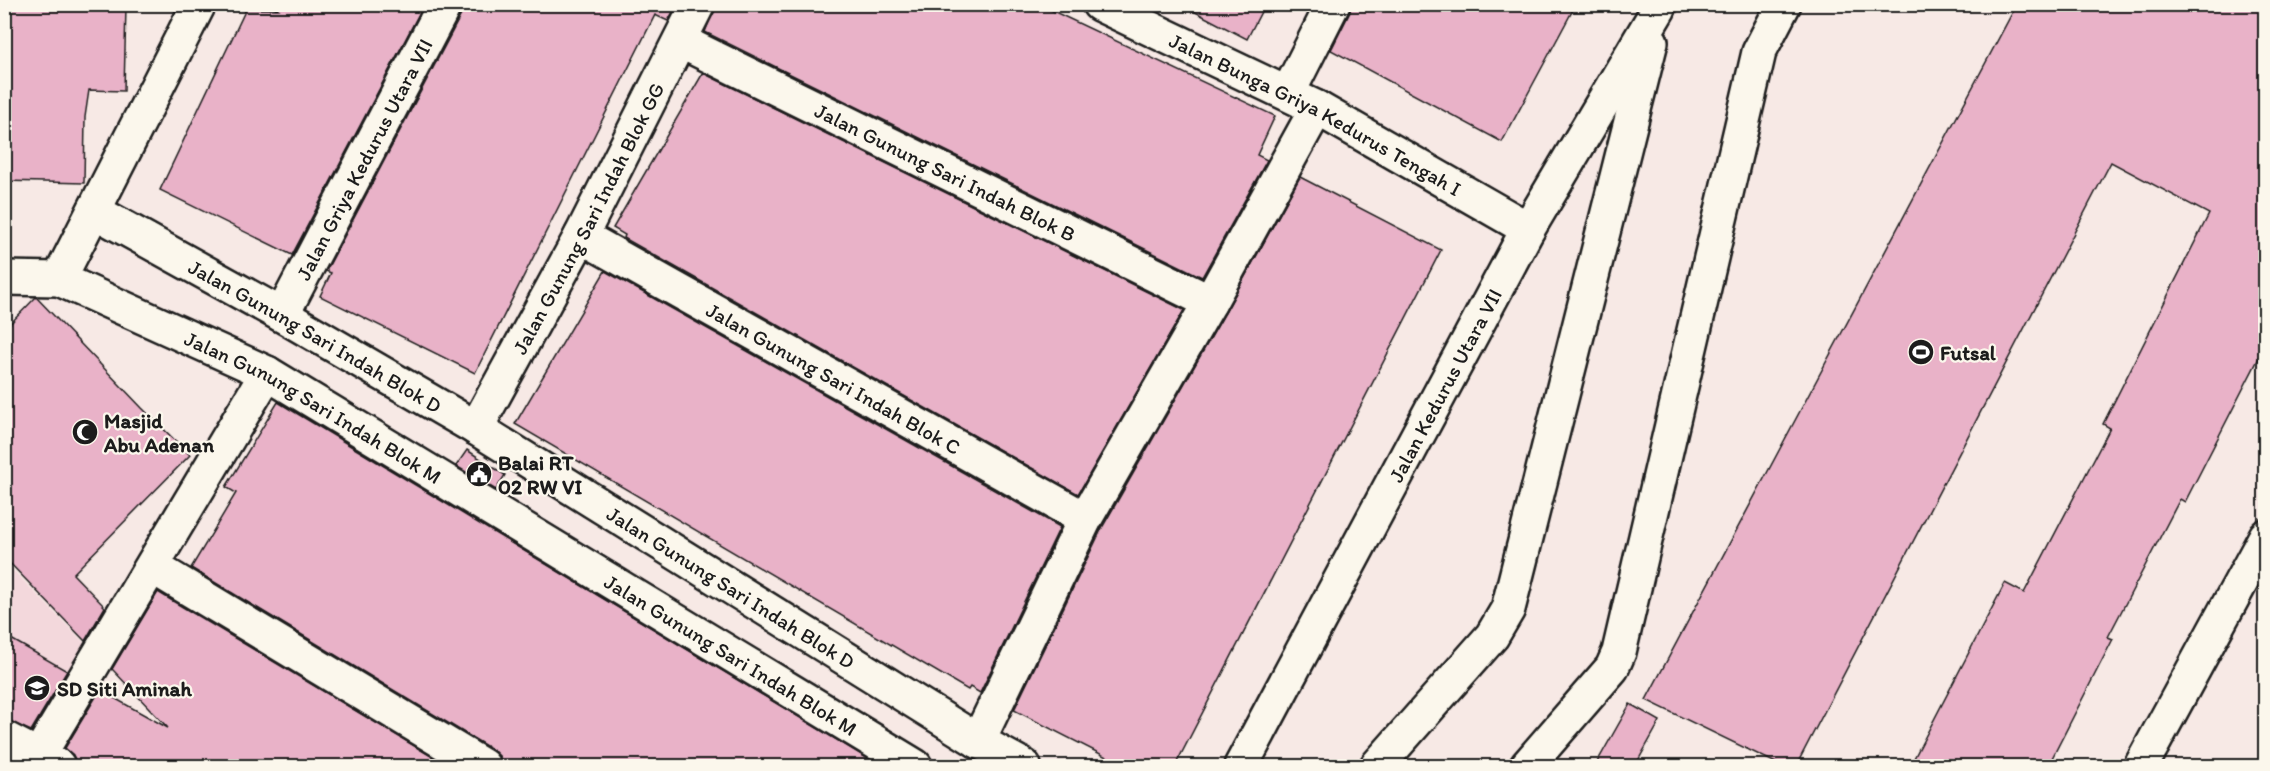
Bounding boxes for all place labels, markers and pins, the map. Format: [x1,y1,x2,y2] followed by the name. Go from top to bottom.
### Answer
[1906,337,1936,367] sports icon: Futsal
[1940,340,1997,365] place label: Futsal
[103,408,214,457] place label: Masjid Abu Adenan
[70,417,100,447] mosque icon: Masjid Abu Adenan
[498,450,582,499] place label: Balai RT 02 RW VI
[464,459,494,489] public building icon: Balai RT 02 RW VI
[22,673,52,703] school or university icon: SD Siti Aminah
[57,676,193,701] place label: SD Siti Aminah

